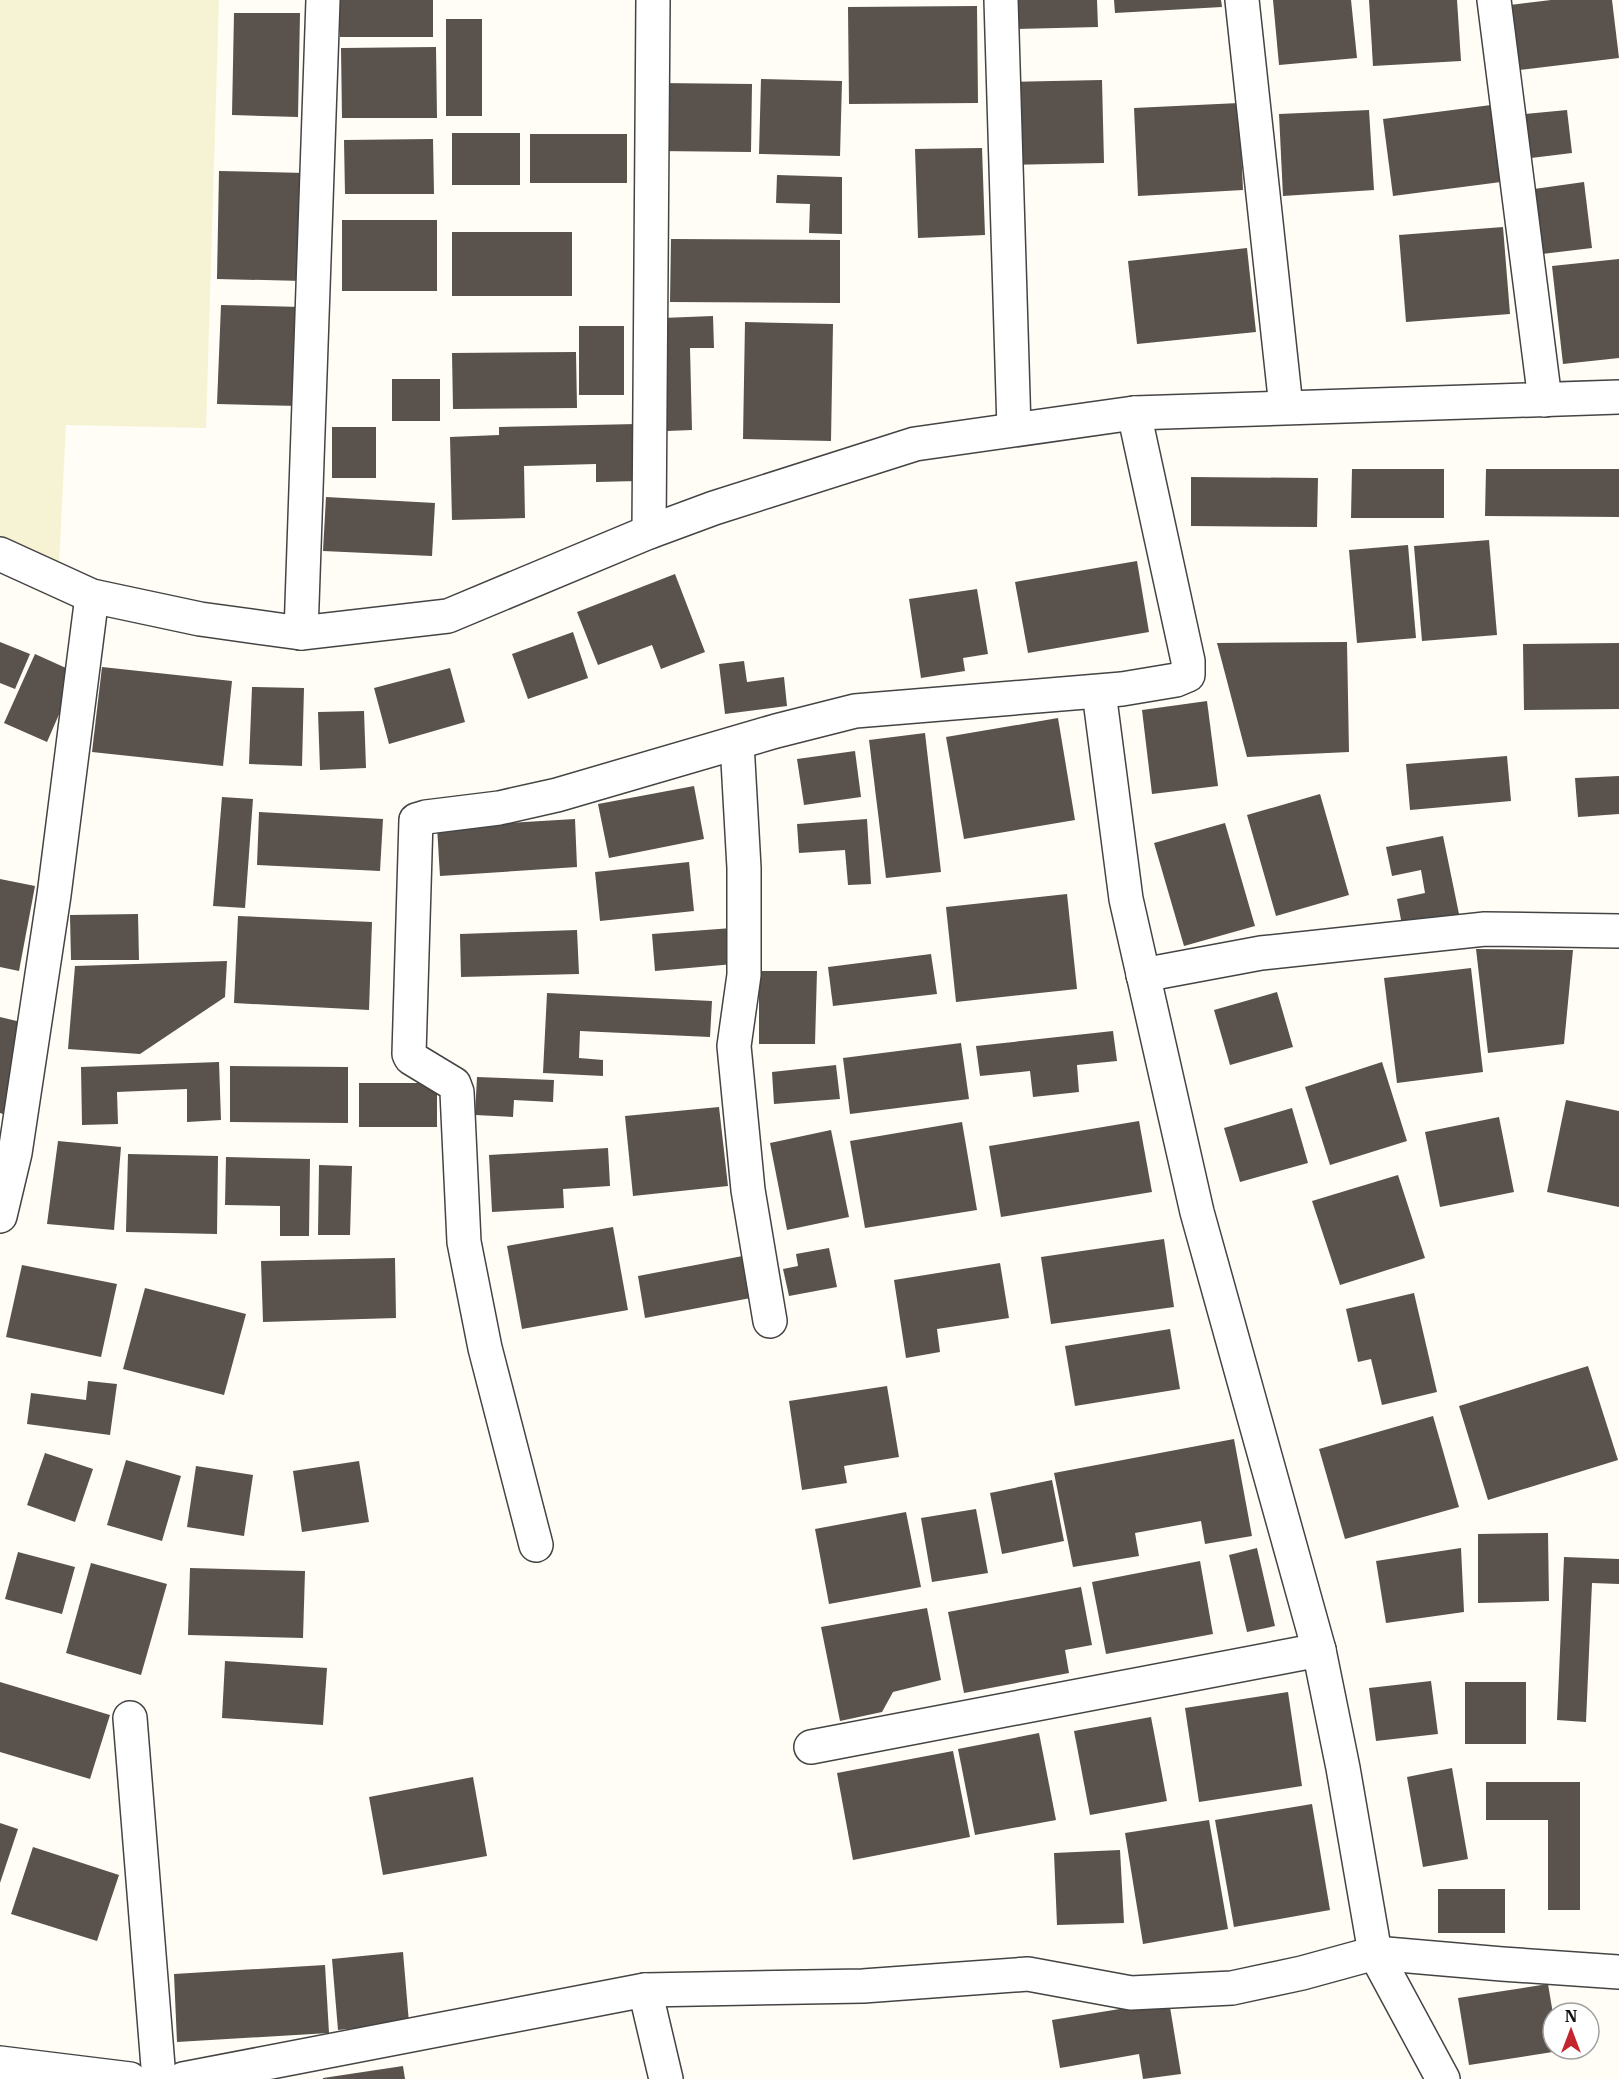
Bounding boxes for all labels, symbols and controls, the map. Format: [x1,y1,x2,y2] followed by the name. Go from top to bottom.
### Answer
[1541,2001,1601,2061] north arrow
[1565,2006,1577,2026] text: N

